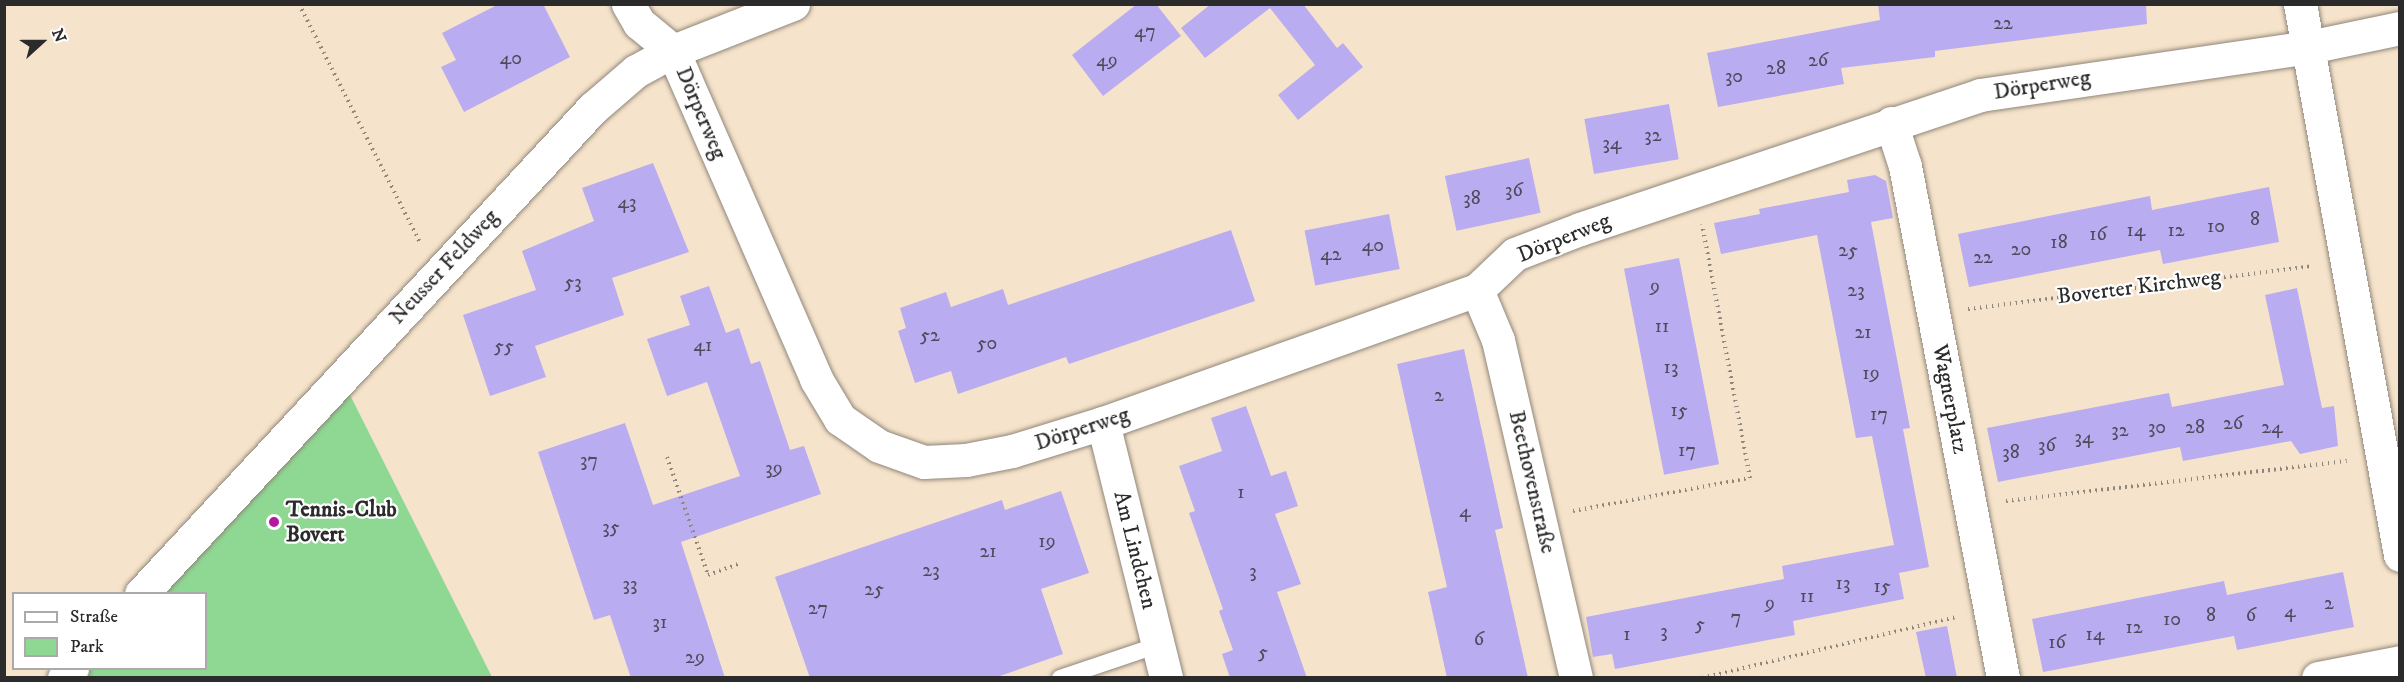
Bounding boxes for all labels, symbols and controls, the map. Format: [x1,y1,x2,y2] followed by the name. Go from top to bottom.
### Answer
[1993,11,2013,35] house number: 22
[12,12,72,72] north arrow
[1134,19,1156,43] house number: 47
[47,26,70,45] text: N
[500,46,522,70] house number: 40
[1096,48,1118,72] house number: 49
[1808,48,1828,72] house number: 26
[1766,56,1786,80] house number: 28
[670,63,732,163] street label: Dörperweg
[1725,64,1743,88] house number: 30
[1992,64,2092,106] street label: Dörperweg
[1644,123,1662,147] house number: 32
[1603,131,1621,155] house number: 34
[1505,178,1523,202] house number: 36
[1463,186,1481,210] house number: 38
[618,190,636,214] house number: 43
[384,204,504,330] street label: Neusser Feldweg
[1514,207,1614,269] street label: Dörperweg
[2250,207,2260,231] house number: 8
[2207,214,2225,238] house number: 10
[2127,218,2145,242] house number: 14
[2167,218,2185,242] house number: 12
[2089,222,2107,246] house number: 16
[2050,230,2068,254] house number: 18
[1362,233,1384,257] house number: 40
[2011,237,2031,261] house number: 20
[1838,238,1858,262] house number: 25
[1320,242,1342,266] house number: 42
[1973,245,1993,269] house number: 22
[2056,264,2222,310] street label: Boverter Kirchweg
[564,270,582,294] house number: 53
[1650,274,1660,298] house number: 9
[1847,278,1865,302] house number: 23
[1655,314,1669,338] house number: 11
[1854,320,1872,344] house number: 21
[920,323,940,347] house number: 52
[977,331,997,355] house number: 50
[694,333,712,357] house number: 41
[494,334,514,358] house number: 55
[1926,342,1974,456] street label: Wagnerplatz
[1664,355,1678,379] house number: 13
[1862,361,1880,385] house number: 19
[1434,383,1444,407] house number: 2
[1670,398,1688,422] house number: 15
[1032,401,1132,457] street label: Dörperweg
[1870,402,1888,426] house number: 17
[1503,408,1561,556] street label: Beethovenstraße
[2223,411,2243,435] house number: 26
[2148,415,2166,439] house number: 30
[2185,415,2205,439] house number: 28
[2261,415,2283,439] house number: 24
[2111,418,2129,442] house number: 32
[2075,425,2093,449] house number: 34
[2038,433,2056,457] house number: 36
[1678,438,1696,462] house number: 17
[2002,440,2020,464] house number: 38
[580,448,598,472] house number: 37
[765,456,783,480] house number: 39
[1237,480,1245,504] house number: 1
[1108,488,1162,612] street label: Am Lindchen
[286,496,397,548] place label: Tennis-Club Bovert
[1459,499,1471,523] house number: 4
[267,515,281,529] marker: Tennis-Club Bovert
[602,515,620,539] house number: 35
[1038,529,1056,553] house number: 19
[979,539,997,563] house number: 21
[922,558,940,582] house number: 23
[1249,559,1257,583] house number: 3
[1836,571,1850,595] house number: 13
[623,572,637,596] house number: 33
[1873,574,1891,598] house number: 15
[864,577,884,601] house number: 25
[1800,584,1814,608] house number: 11
[1765,591,1775,615] house number: 9
[2324,591,2334,615] house number: 2
[12,592,207,670] legend
[808,596,828,620] house number: 27
[2284,599,2296,623] house number: 4
[2206,603,2216,627] house number: 8
[2246,603,2256,627] house number: 6
[1731,605,1741,629] house number: 7
[70,606,118,628] text: Straße
[2163,607,2181,631] house number: 10
[653,610,667,634] house number: 31
[1695,612,1705,636] house number: 5
[2125,615,2143,639] house number: 12
[1660,619,1668,643] house number: 3
[1623,622,1631,646] house number: 1
[2086,622,2104,646] house number: 14
[1474,627,1484,651] house number: 6
[2048,630,2066,654] house number: 16
[70,636,104,658] text: Park
[1258,640,1268,664] house number: 5
[685,645,705,669] house number: 29

